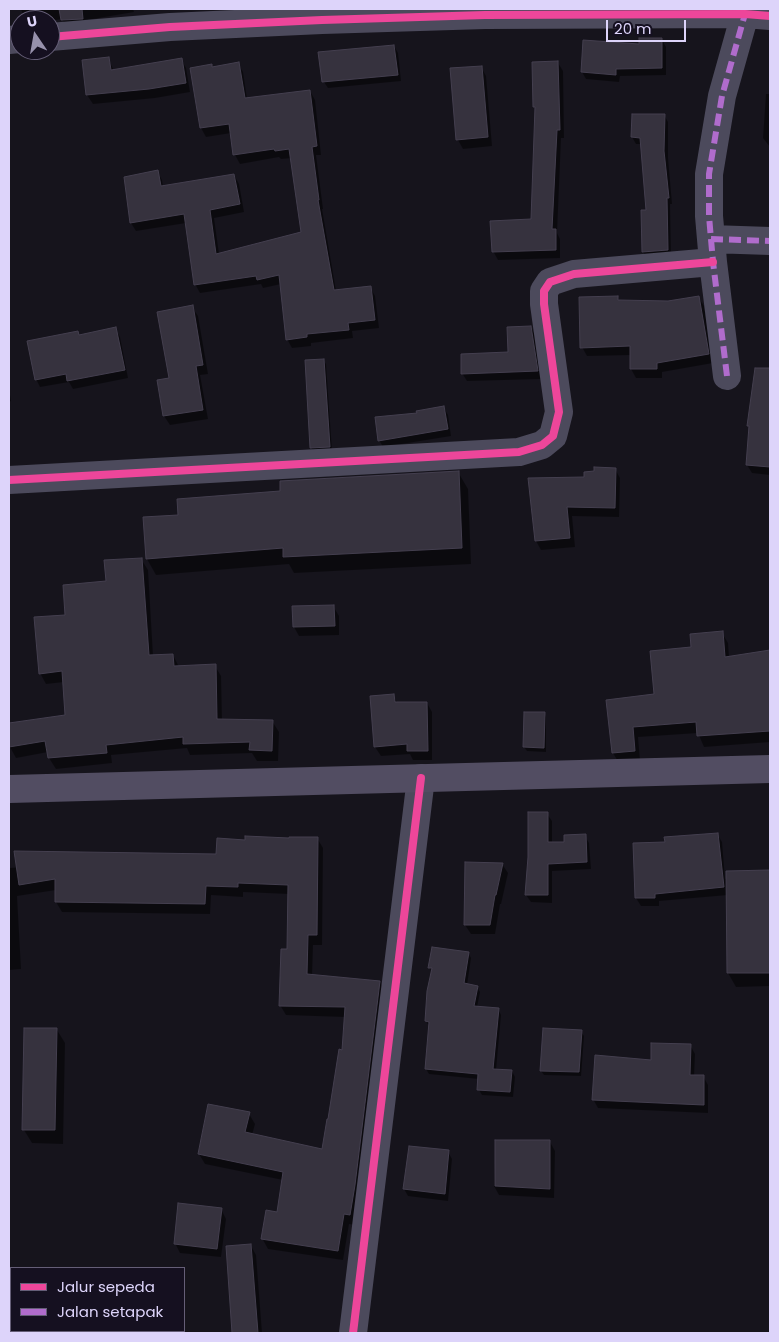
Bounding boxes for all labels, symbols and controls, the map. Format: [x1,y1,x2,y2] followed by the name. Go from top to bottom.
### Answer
[10,10,60,60] north arrow
[25,10,39,32] text: U
[609,10,689,42] scale bar
[614,18,652,39] text: 20 m
[10,1267,185,1332] legend
[57,1276,155,1297] text: Jalur sepeda
[57,1301,163,1322] text: Jalan setapak

